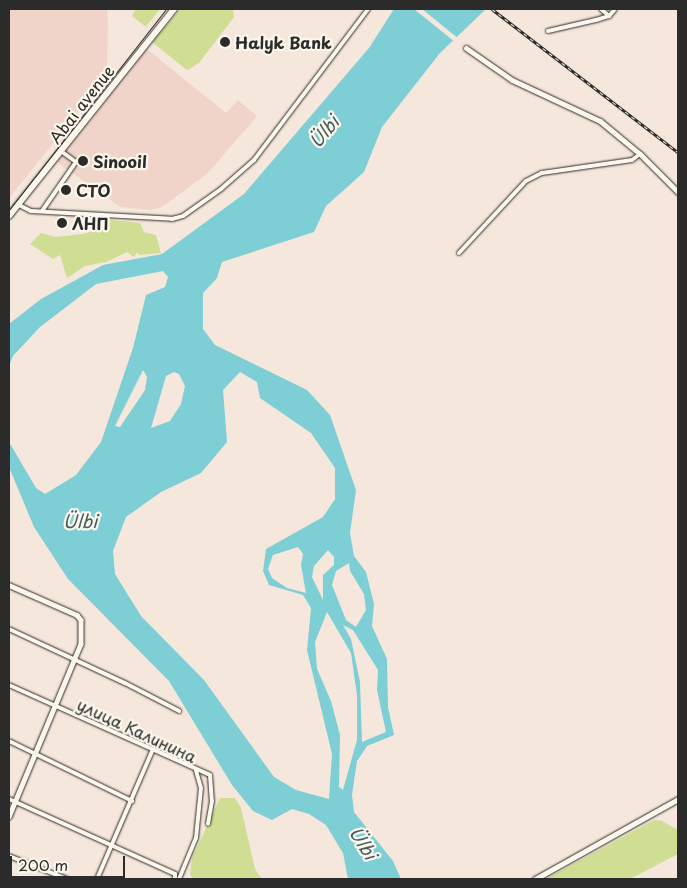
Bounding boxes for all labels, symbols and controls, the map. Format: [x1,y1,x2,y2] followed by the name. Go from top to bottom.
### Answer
[235,32,333,52] place label: Halyk Bank
[219,36,231,48] marker: Halyk Bank
[44,61,118,147] street label: Abai avenue
[305,112,343,152] water label: Ülbi
[93,151,147,171] place label: Sinooil
[77,155,89,167] marker: Sinooil
[76,180,110,200] place label: СТО
[60,184,72,196] marker: СТО
[72,213,109,233] place label: ЛНП
[56,217,68,229] marker: ЛНП
[63,510,97,532] water label: Ülbi
[74,694,200,766] street label: улица Калинина
[345,823,381,863] water label: Ülbi
[12,846,128,878] scale bar
[18,853,68,876] text: 200 m

